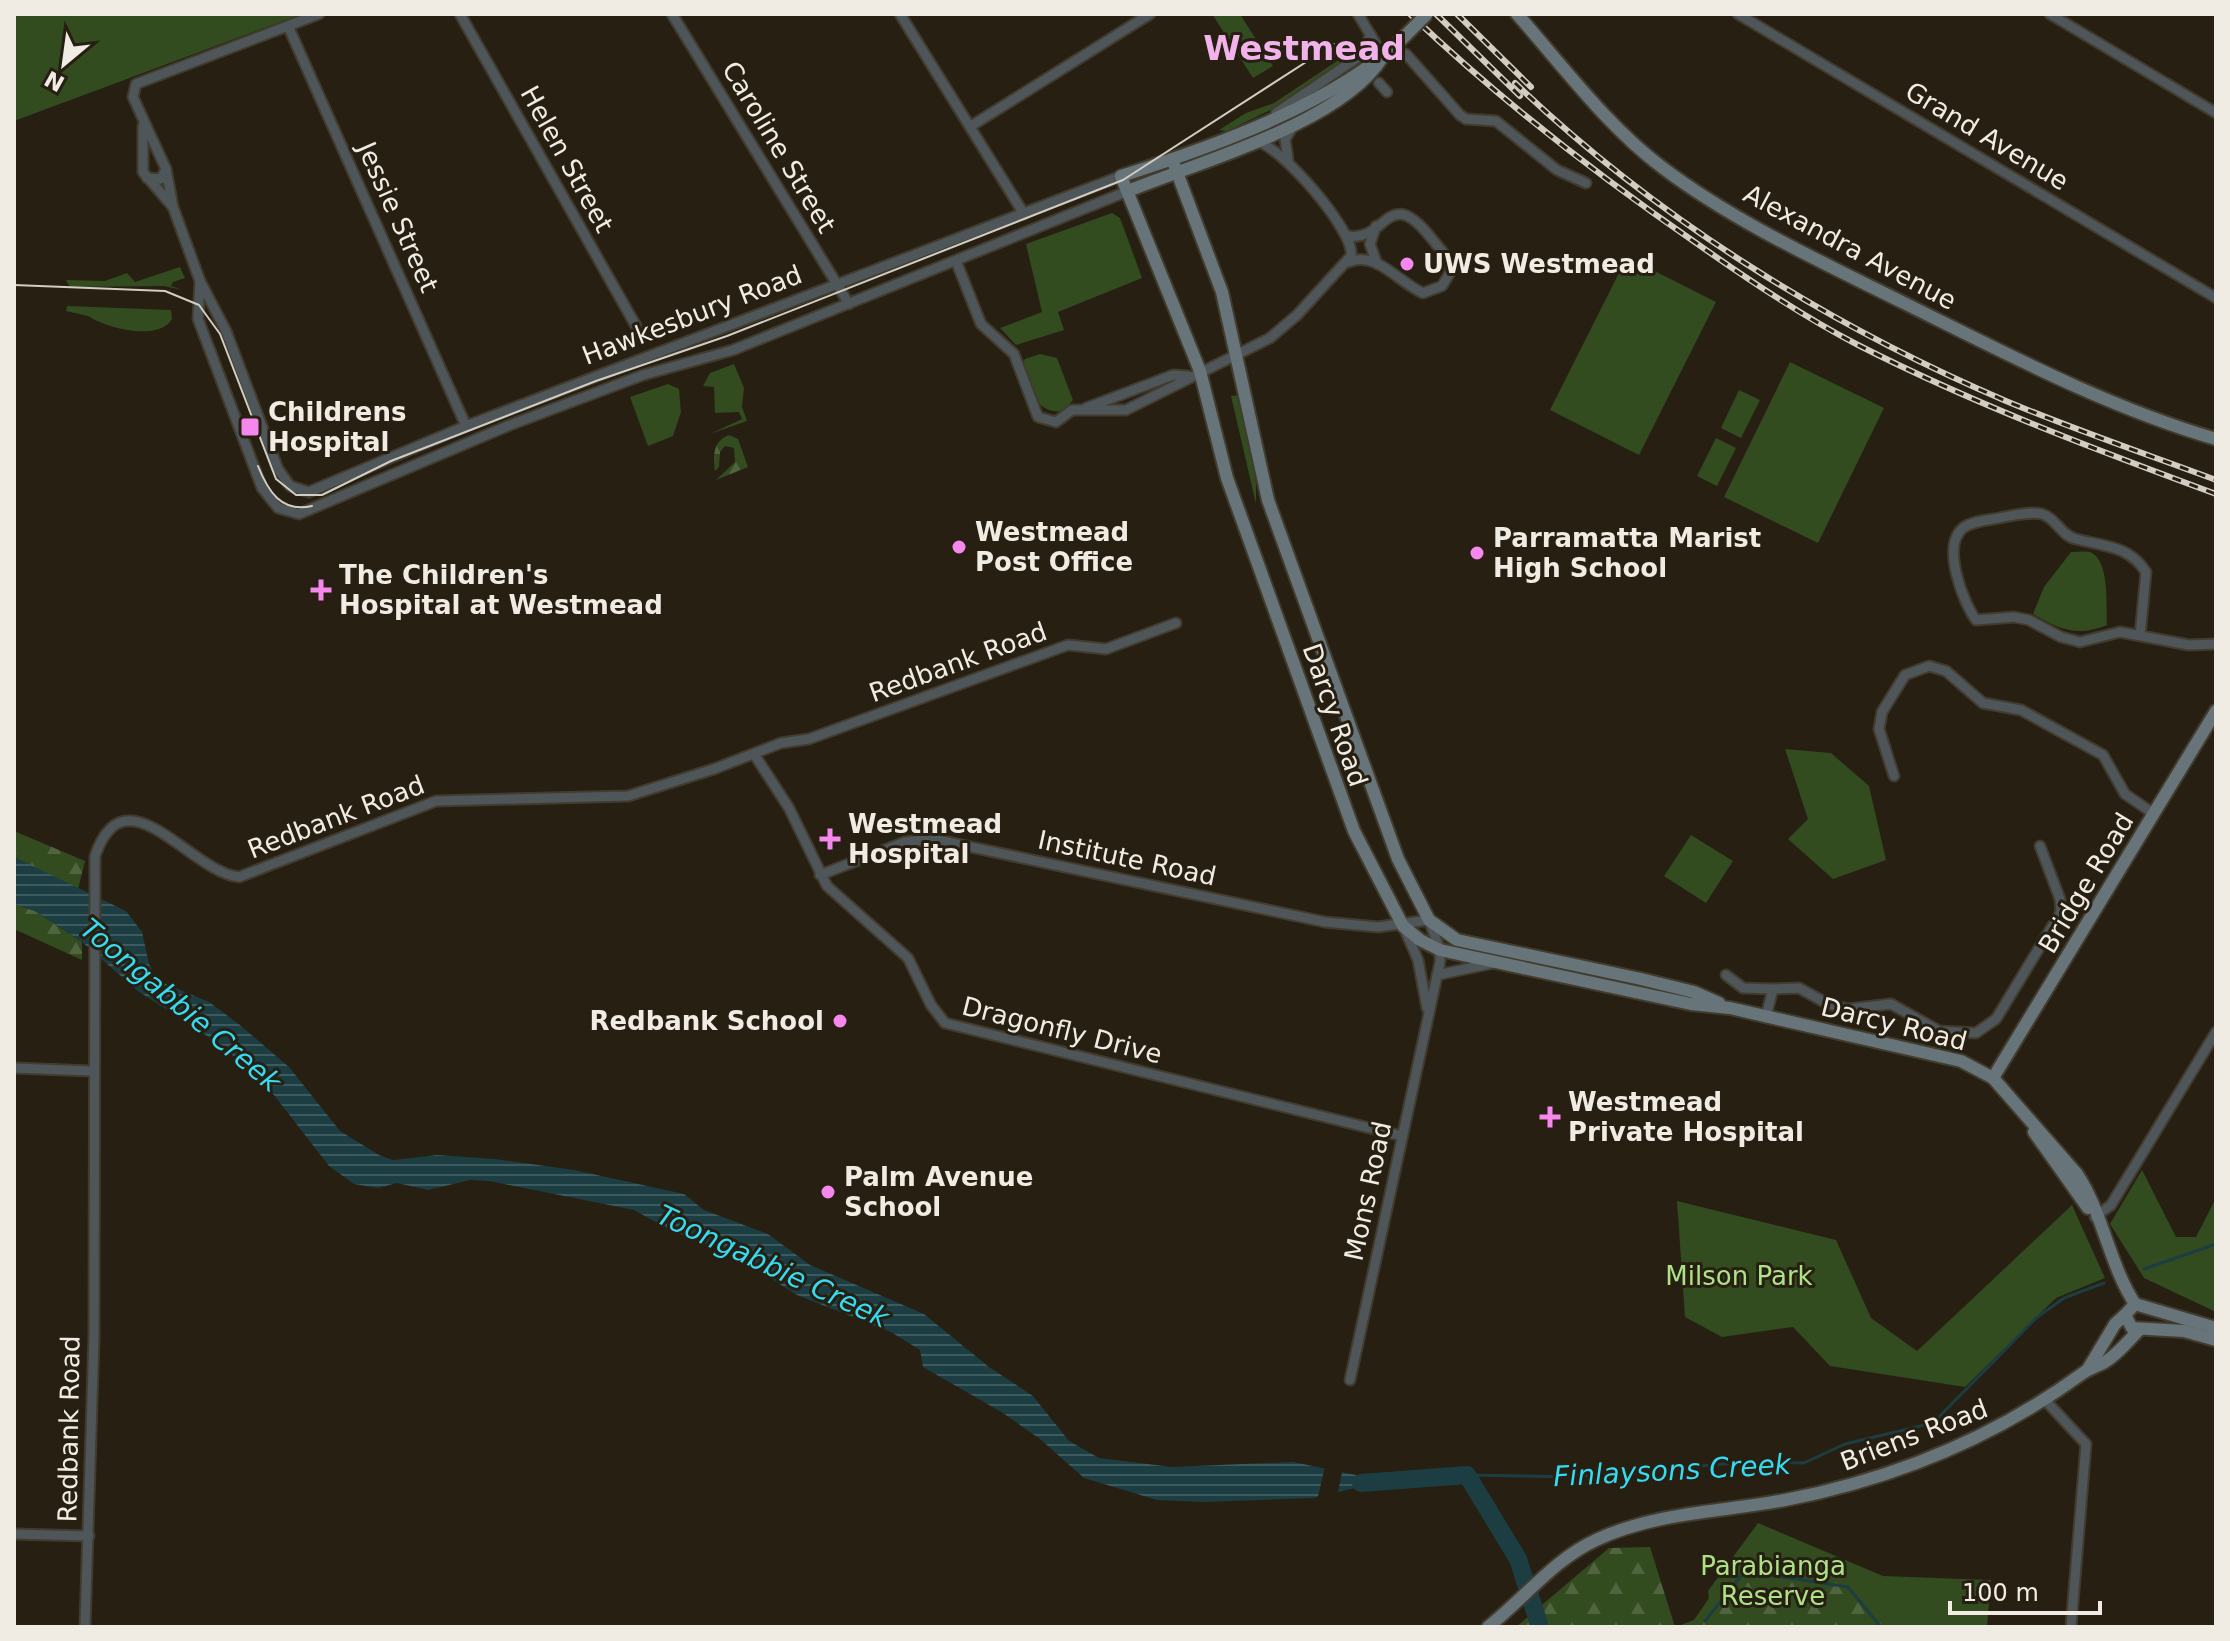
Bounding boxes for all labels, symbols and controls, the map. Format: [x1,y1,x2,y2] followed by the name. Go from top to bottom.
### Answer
[24,24,104,104] north arrow
[1203,28,1405,68] district label: Westmead
[716,56,842,238] street label: Caroline Street
[40,66,69,96] text: N
[1900,76,2074,196] street label: Grand Avenue
[514,81,620,237] street label: Helen Street
[351,135,444,297] street label: Jessie Street
[1739,178,1961,316] street label: Alexandra Avenue
[1423,249,1655,279] place label: UWS Westmead
[1398,255,1416,273] marker: UWS Westmead
[578,259,806,371] street label: Hawkesbury Road
[268,397,406,457] place label: Childrens Hospital
[239,416,261,438] marker: Childrens Hospital
[975,517,1133,577] place label: Westmead Post Office
[1493,523,1761,583] place label: Parramatta Marist High School
[950,538,968,556] marker: Westmead Post Office
[1468,544,1486,562] marker: Parramatta Marist High School
[339,560,663,620] place label: The Children's Hospital at Westmead
[310,579,332,601] marker: The Children's Hospital at Westmead
[865,616,1051,708] street label: Redbank Road
[1297,640,1373,790] street label: Darcy Road
[243,770,429,864] street label: Redbank Road
[2032,807,2140,959] street label: Bridge Road
[848,809,1002,869] place label: Westmead Hospital
[1035,824,1219,892] street label: Institute Road
[819,828,841,850] marker: Westmead Hospital
[74,912,289,1100] water label: Toongabbie Creek
[959,991,1165,1069] street label: Dragonfly Drive
[1818,991,1970,1057] street label: Darcy Road
[589,1006,824,1036] place label: Redbank School
[831,1012,849,1030] marker: Redbank School
[1568,1087,1804,1147] place label: Westmead Private Hospital
[1539,1106,1561,1128] marker: Westmead Private Hospital
[1339,1118,1397,1264] street label: Mons Road
[844,1162,1033,1222] place label: Palm Avenue School
[819,1183,837,1201] marker: Palm Avenue School
[652,1198,895,1335] water label: Toongabbie Creek
[1665,1261,1813,1291] park label: Milson Park
[52,1335,86,1523] street label: Redbank Road
[1836,1393,1992,1477] street label: Briens Road
[1552,1448,1793,1493] water label: Finlaysons Creek
[1700,1551,1846,1611] park label: Parabianga Reserve
[1950,1565,2100,1615] scale bar
[1962,1579,2039,1607] text: 100 m

